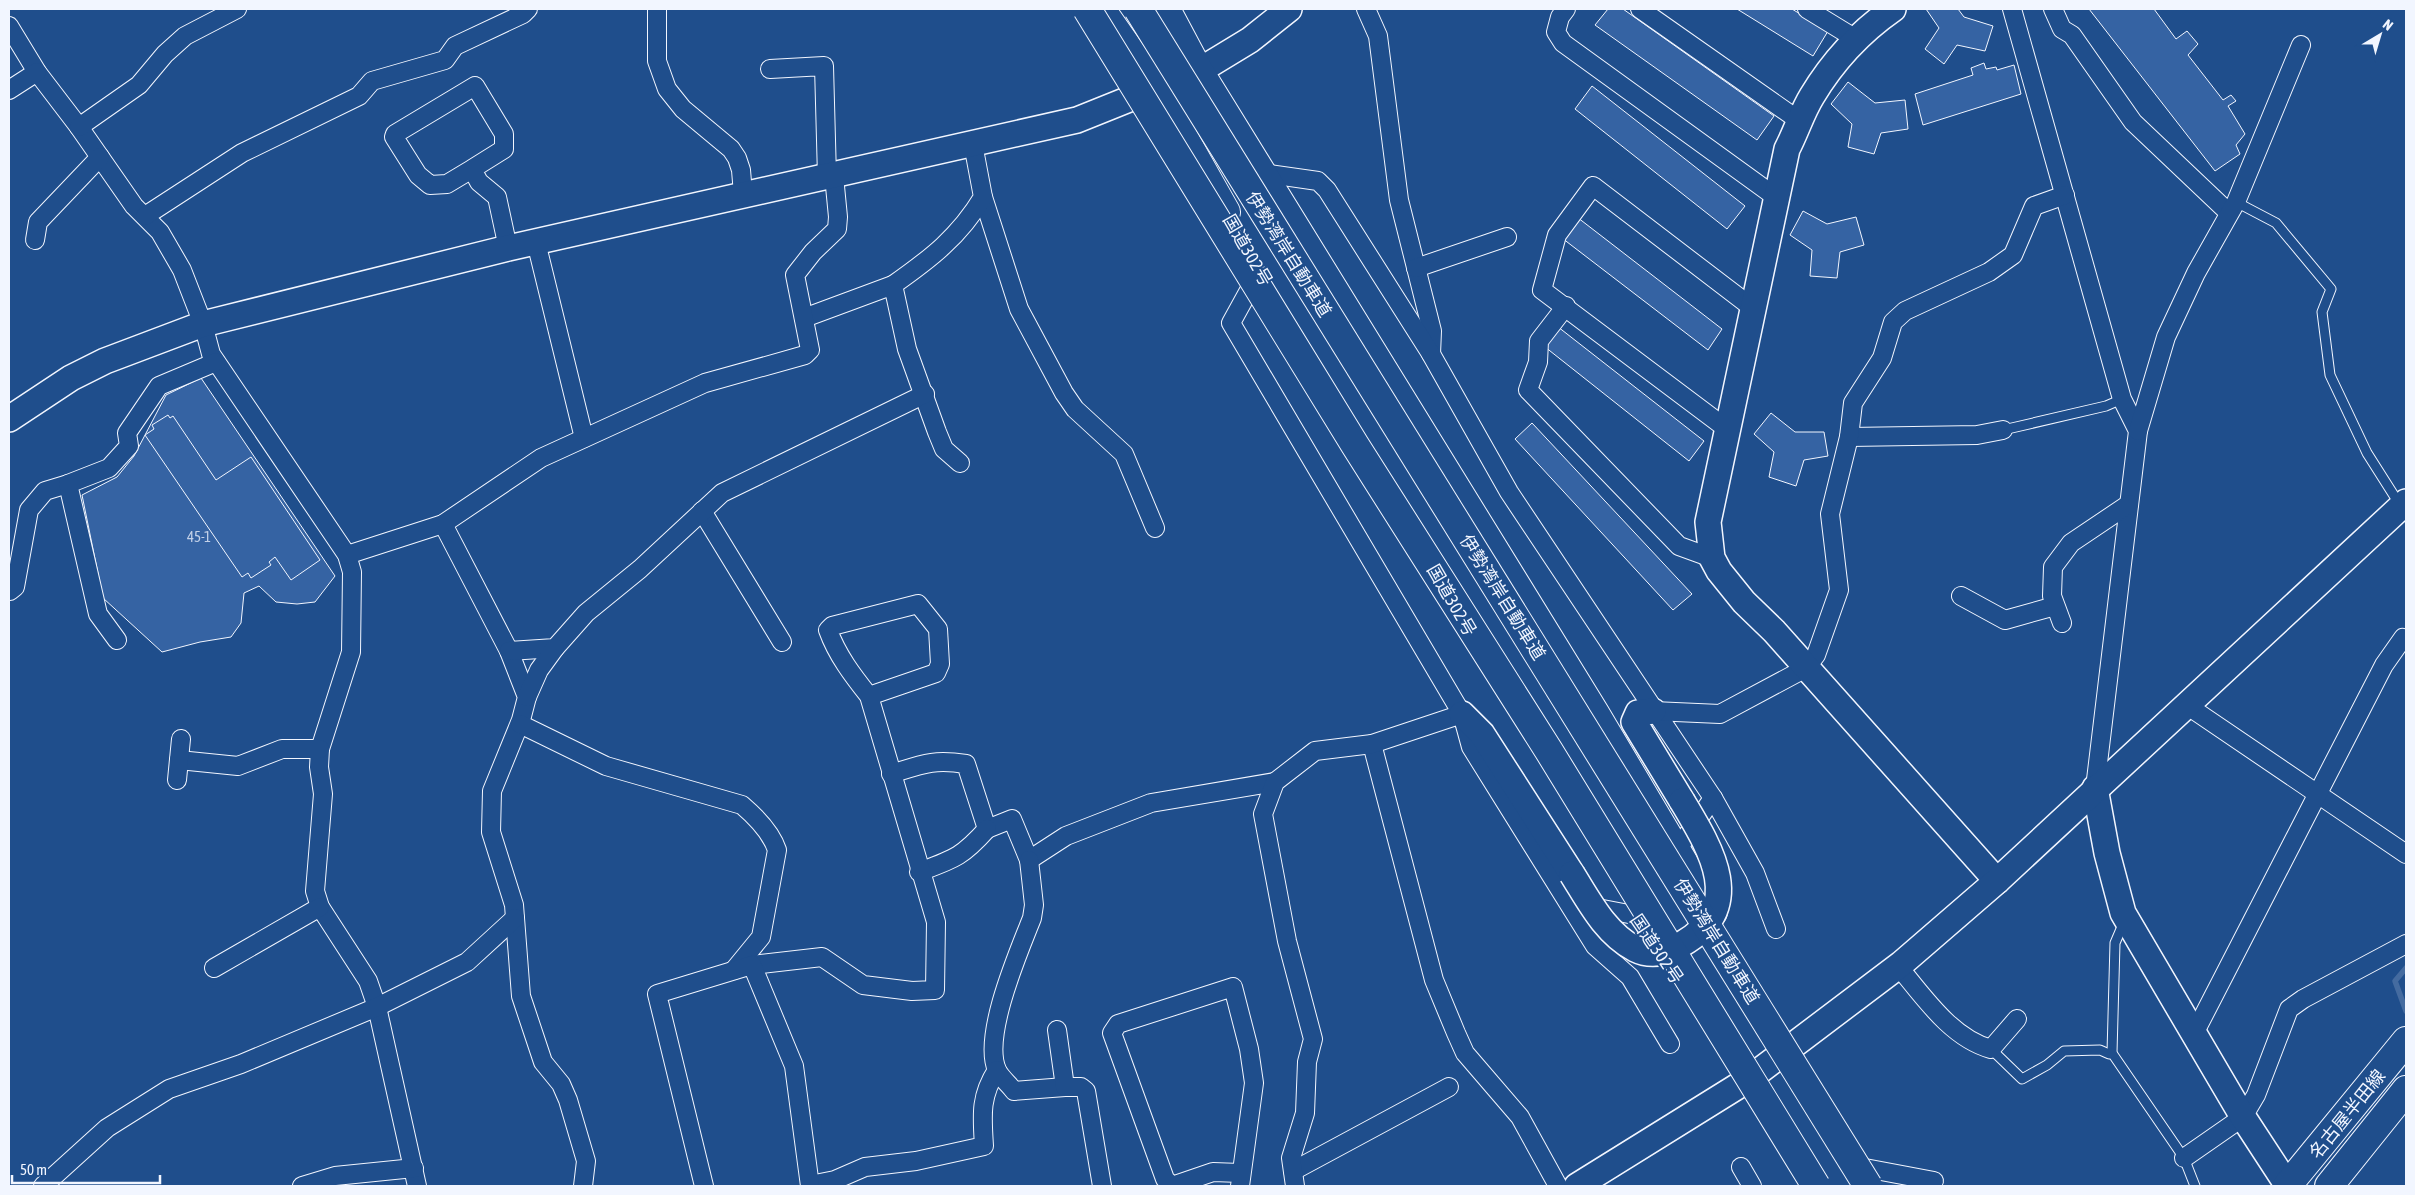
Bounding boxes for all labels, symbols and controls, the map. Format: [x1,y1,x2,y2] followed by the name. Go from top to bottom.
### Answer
[2355,10,2405,60] north arrow
[2380,16,2396,34] text: N
[1242,187,1336,321] street label: 伊勢湾岸自動車道
[1219,210,1277,290] street label: 国道302号
[187,528,211,545] house number: 45-1
[1456,530,1550,664] street label: 伊勢湾岸自動車道
[1423,560,1481,640] street label: 国道302号
[1670,874,1764,1008] street label: 伊勢湾岸自動車道
[1626,910,1688,988] street label: 国道302号
[2305,1065,2389,1163] street label: 名古屋半田線
[12,1152,160,1184] scale bar
[20,1161,47,1178] text: 50 m

